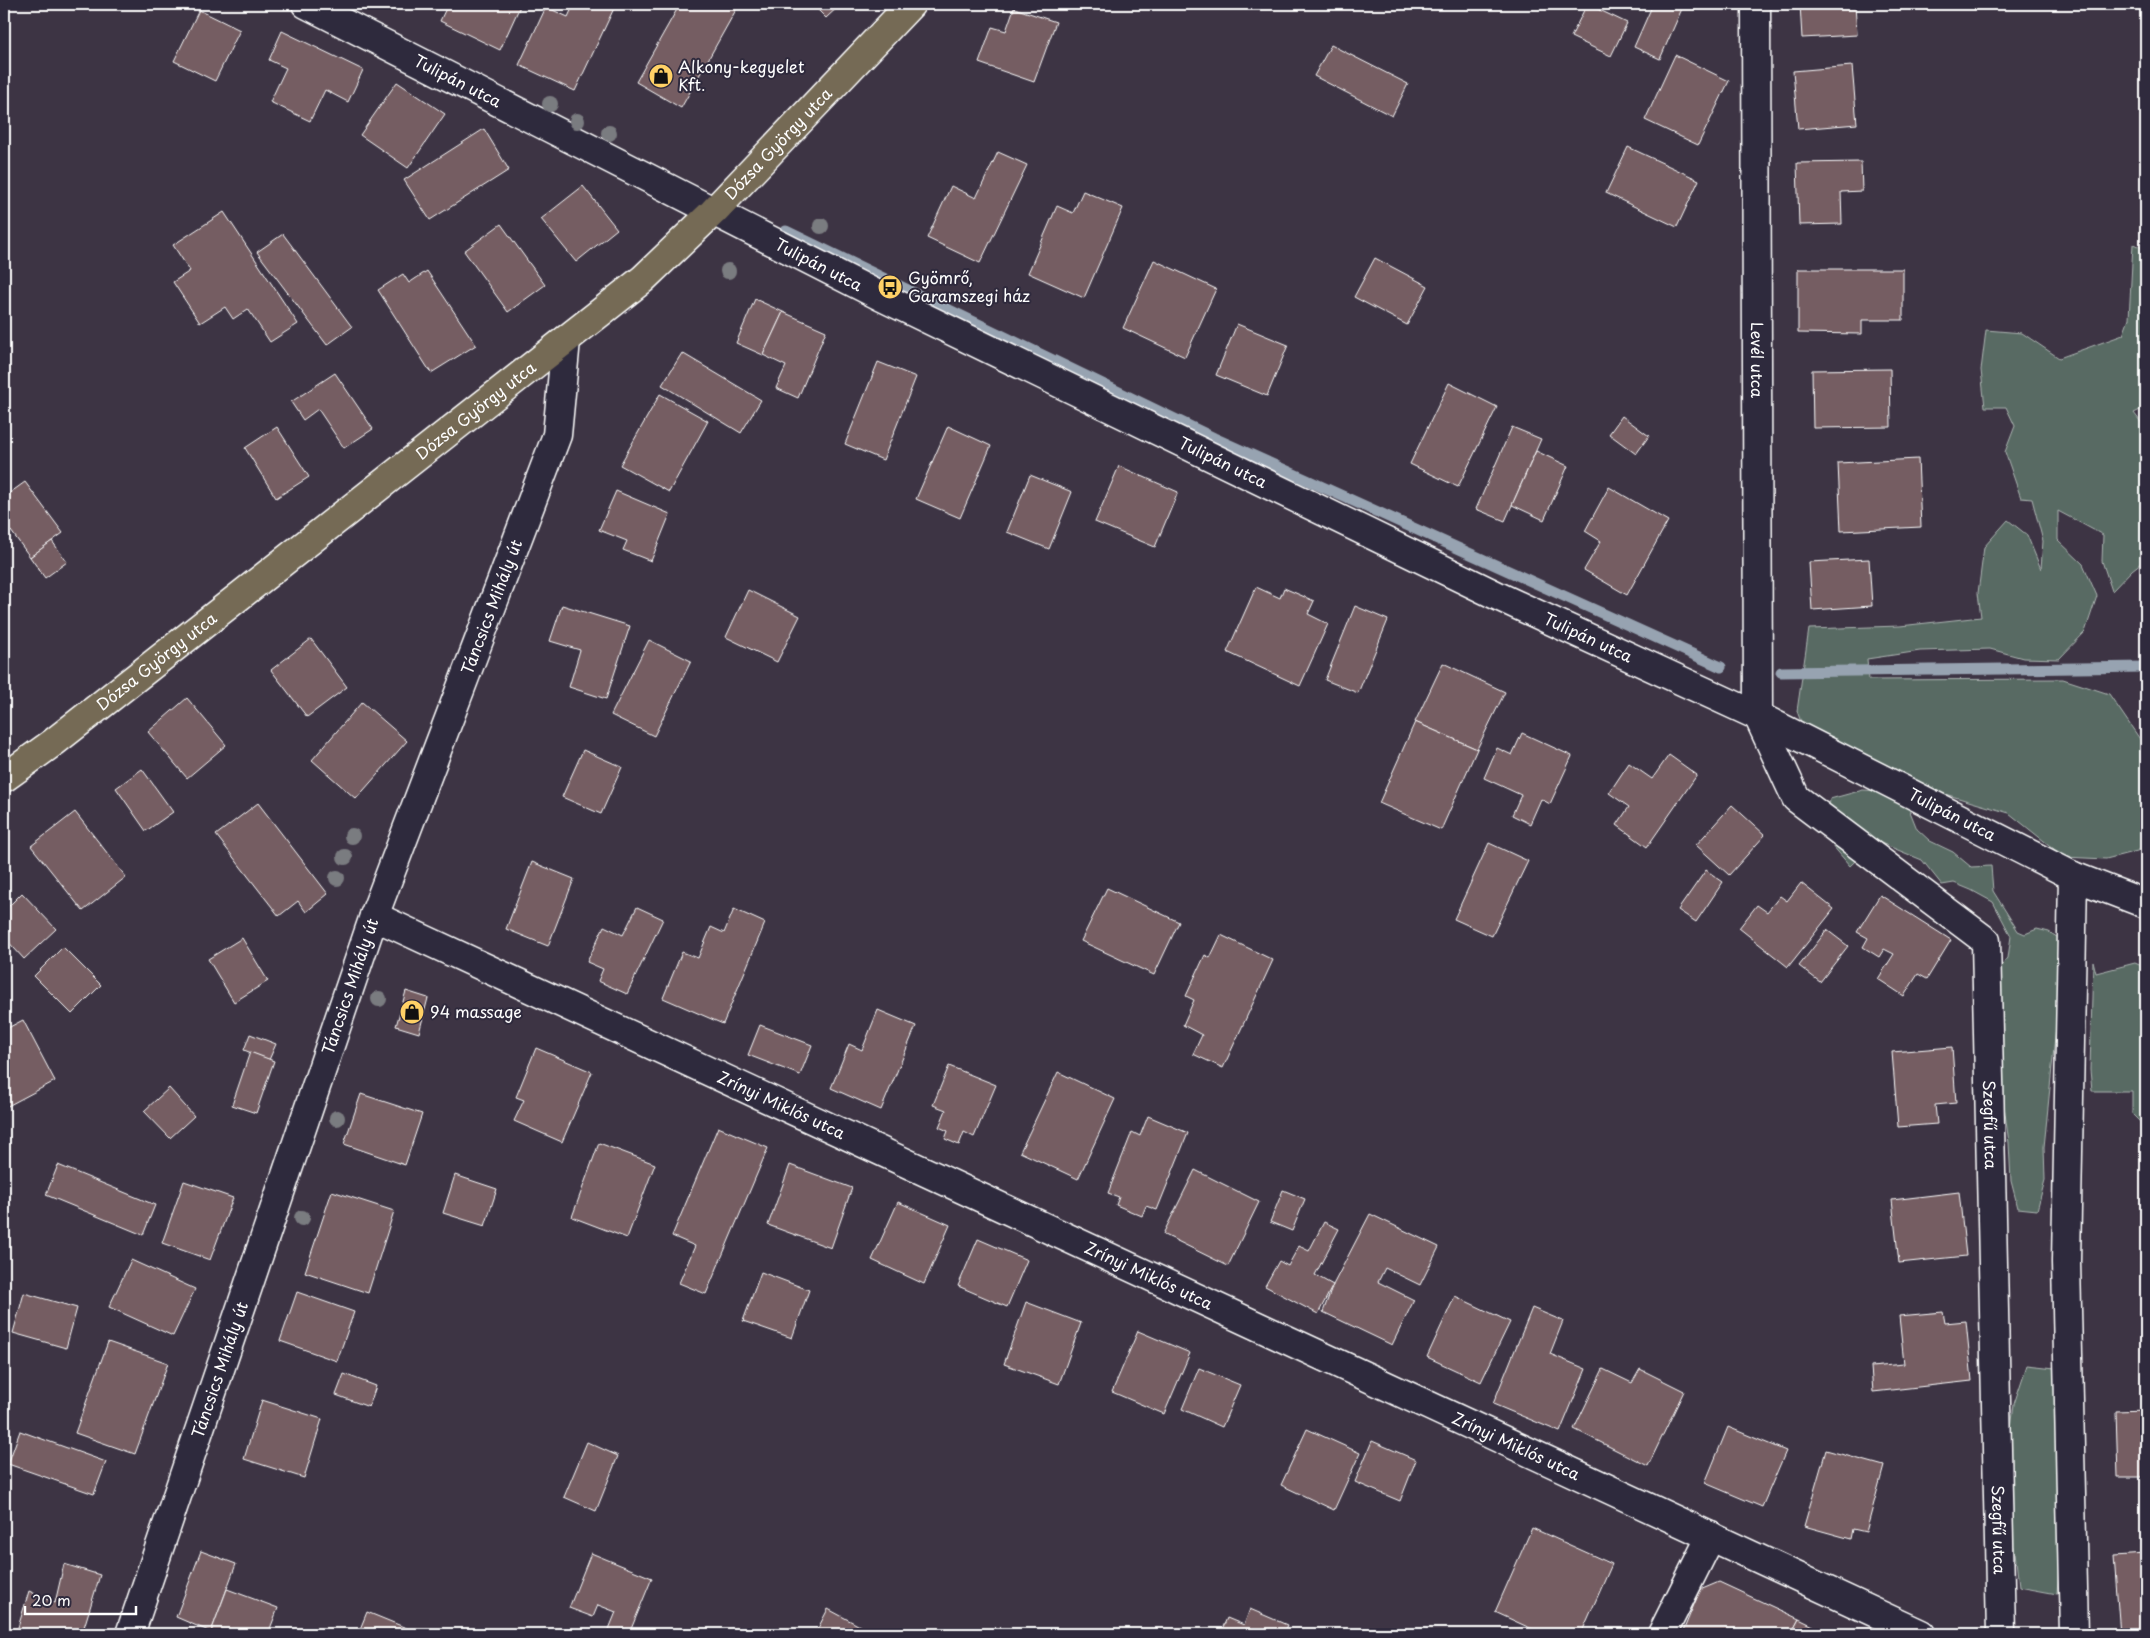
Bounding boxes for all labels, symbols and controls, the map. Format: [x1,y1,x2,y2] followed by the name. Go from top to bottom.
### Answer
[410,48,506,113] street label: Tulipán utca
[678,54,805,96] place label: Alkony-kegyelet Kft.
[648,63,674,89] shop icon: Alkony-kegyelet Kft.
[718,81,837,205] street label: Dózsa György utca
[771,231,867,296] street label: Tulipán utca
[908,265,1030,307] place label: Gyömrő, Garamszegi ház
[877,274,903,300] bus stop icon: Gyömrő, Garamszegi ház
[1746,322,1770,398] street label: Levél utca
[410,355,540,465] street label: Dózsa György utca
[1175,430,1271,493] street label: Tulipán utca
[454,535,527,677] street label: Táncsics Mihály út
[91,606,221,716] street label: Dózsa György utca
[1540,606,1637,668] street label: Tulipán utca
[1904,781,2001,846] street label: Tulipán utca
[315,914,384,1057] street label: Táncsics Mihály út
[399,999,425,1025] shop icon: 94 massage
[430,999,522,1023] place label: 94 massage
[714,1064,850,1144] street label: Zrínyi Miklós utca
[1978,1080,2004,1170] street label: Szegfű utca
[1081,1235,1217,1315] street label: Zrínyi Miklós utca
[185,1298,253,1441] street label: Táncsics Mihály út
[1449,1405,1584,1485] street label: Zrínyi Miklós utca
[1987,1485,2013,1575] street label: Szegfű utca
[25,1583,136,1615] scale bar
[32,1588,71,1611] text: 20 m

